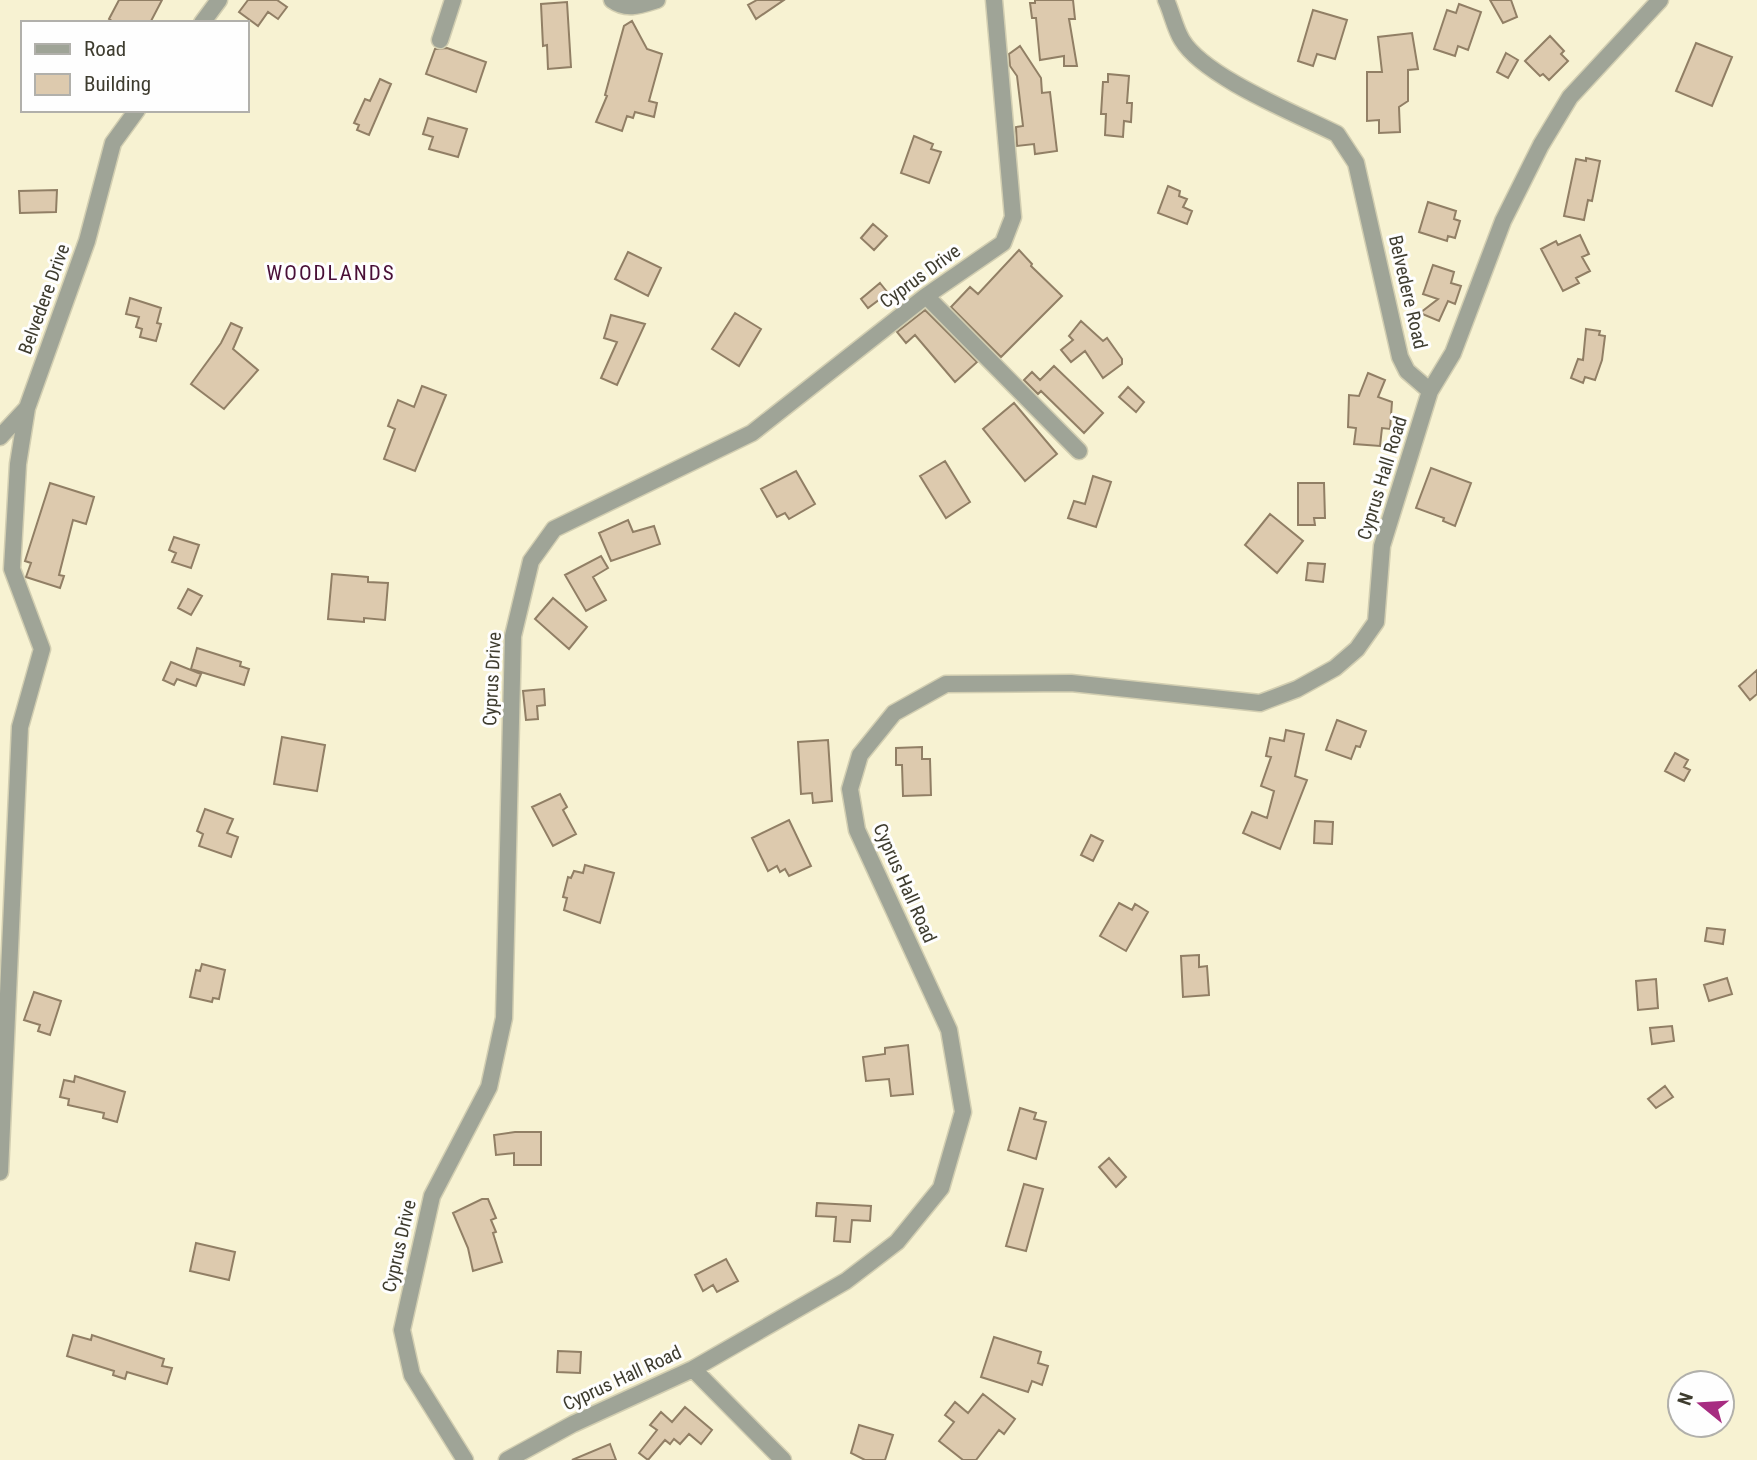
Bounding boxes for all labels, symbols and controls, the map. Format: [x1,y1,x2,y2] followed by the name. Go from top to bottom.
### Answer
[21,21,248,112] legend
[84,37,126,61] text: Road
[84,72,151,96] text: Building
[1384,233,1432,351] street label: Belvedere Road
[875,239,965,313] street label: Cyprus Drive
[13,241,75,357] street label: Belvedere Drive
[266,261,396,285] district label: WOODLANDS
[1352,413,1412,543] street label: Cyprus Hall Road
[478,631,506,727] street label: Cyprus Drive
[868,820,942,946] street label: Cyprus Hall Road
[377,1198,421,1294] street label: Cyprus Drive
[559,1340,685,1416] street label: Cyprus Hall Road
[1666,1369,1736,1439] north arrow
[1673,1390,1698,1408] text: N

